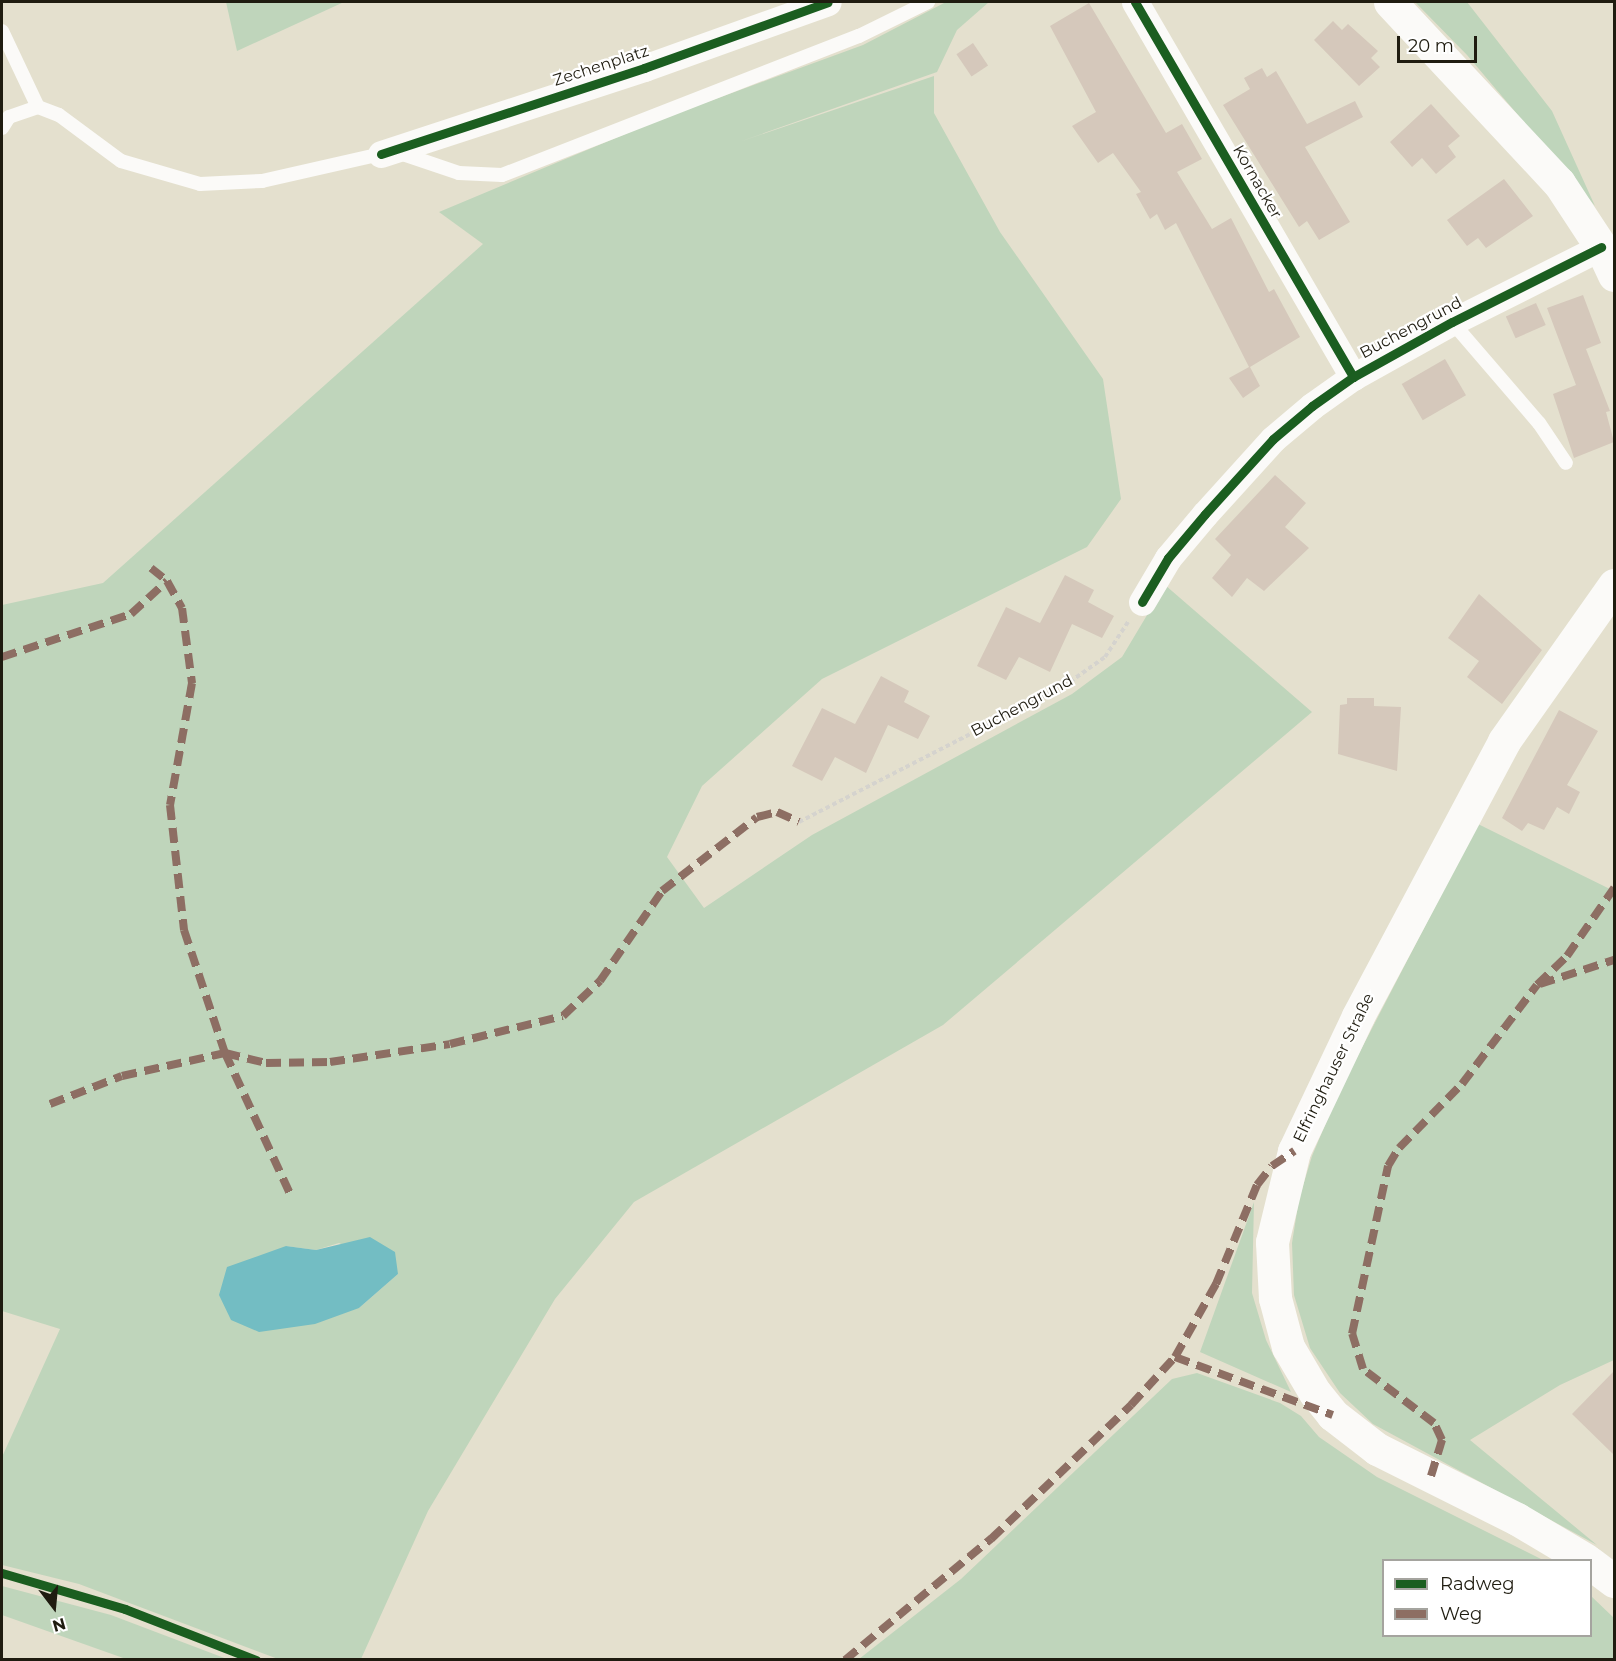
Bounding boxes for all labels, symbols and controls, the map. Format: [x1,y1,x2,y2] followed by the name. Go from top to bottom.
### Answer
[1400,24,1480,62] scale bar
[1408,35,1454,57] text: 20 m
[551,42,651,90] street label: Zechenplatz
[1228,142,1286,222] street label: Kornacker
[1357,293,1465,363] street label: Buchengrund
[968,671,1076,741] street label: Buchengrund
[1289,990,1379,1146] street label: Elfringhauser Straße
[1382,1559,1592,1637] legend
[1440,1573,1515,1595] text: Radweg
[24,1577,84,1637] north arrow
[1440,1603,1482,1625] text: Weg
[50,1614,68,1636] text: N

